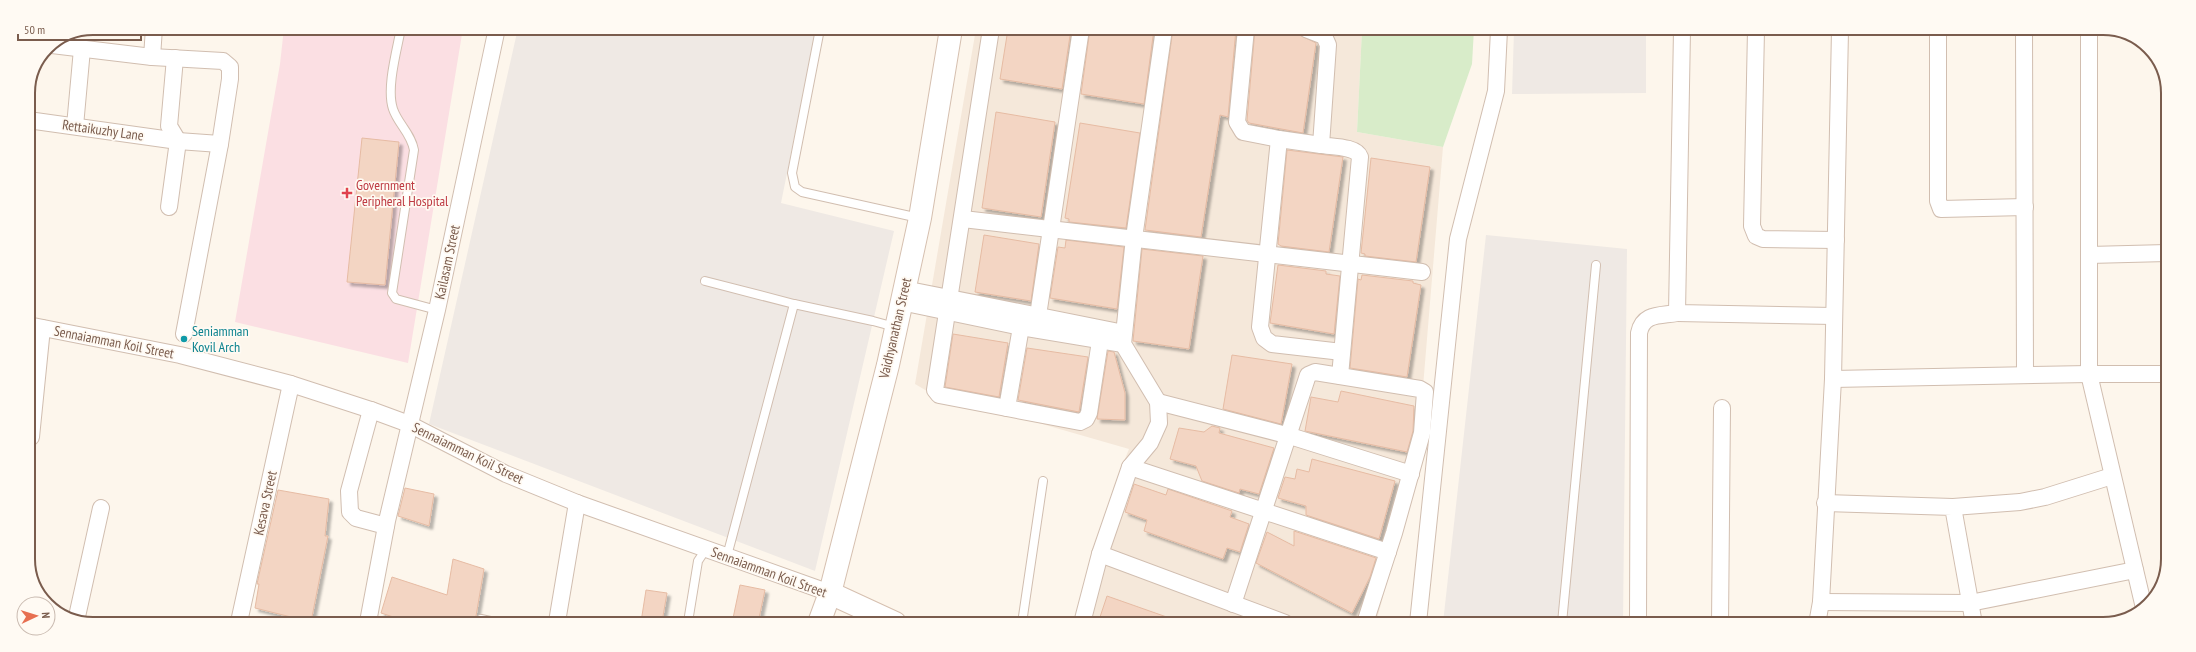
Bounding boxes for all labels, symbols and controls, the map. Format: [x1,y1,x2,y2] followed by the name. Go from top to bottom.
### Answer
[18,16,141,42] scale bar
[24,22,45,37] text: 50 m
[61,115,145,145] street label: Rettaikuzhy Lane
[356,176,449,210] place label: Government Peripheral Hospital
[341,187,353,199] marker: Government Peripheral Hospital
[430,223,464,301] street label: Kailasam Street
[874,276,915,381] street label: Vaidhyanathan Street
[52,322,176,362] street label: Sennaiamman Koil Street
[192,322,249,356] place label: Seniamman Kovil Arch
[179,334,189,344] marker: Seniamman Kovil Arch
[409,418,527,488] street label: Sennaiamman Koil Street
[249,469,281,537] street label: Kesava Street
[709,543,829,601] street label: Sennaiamman Koil Street
[16,596,56,636] north arrow
[39,612,53,619] text: N

